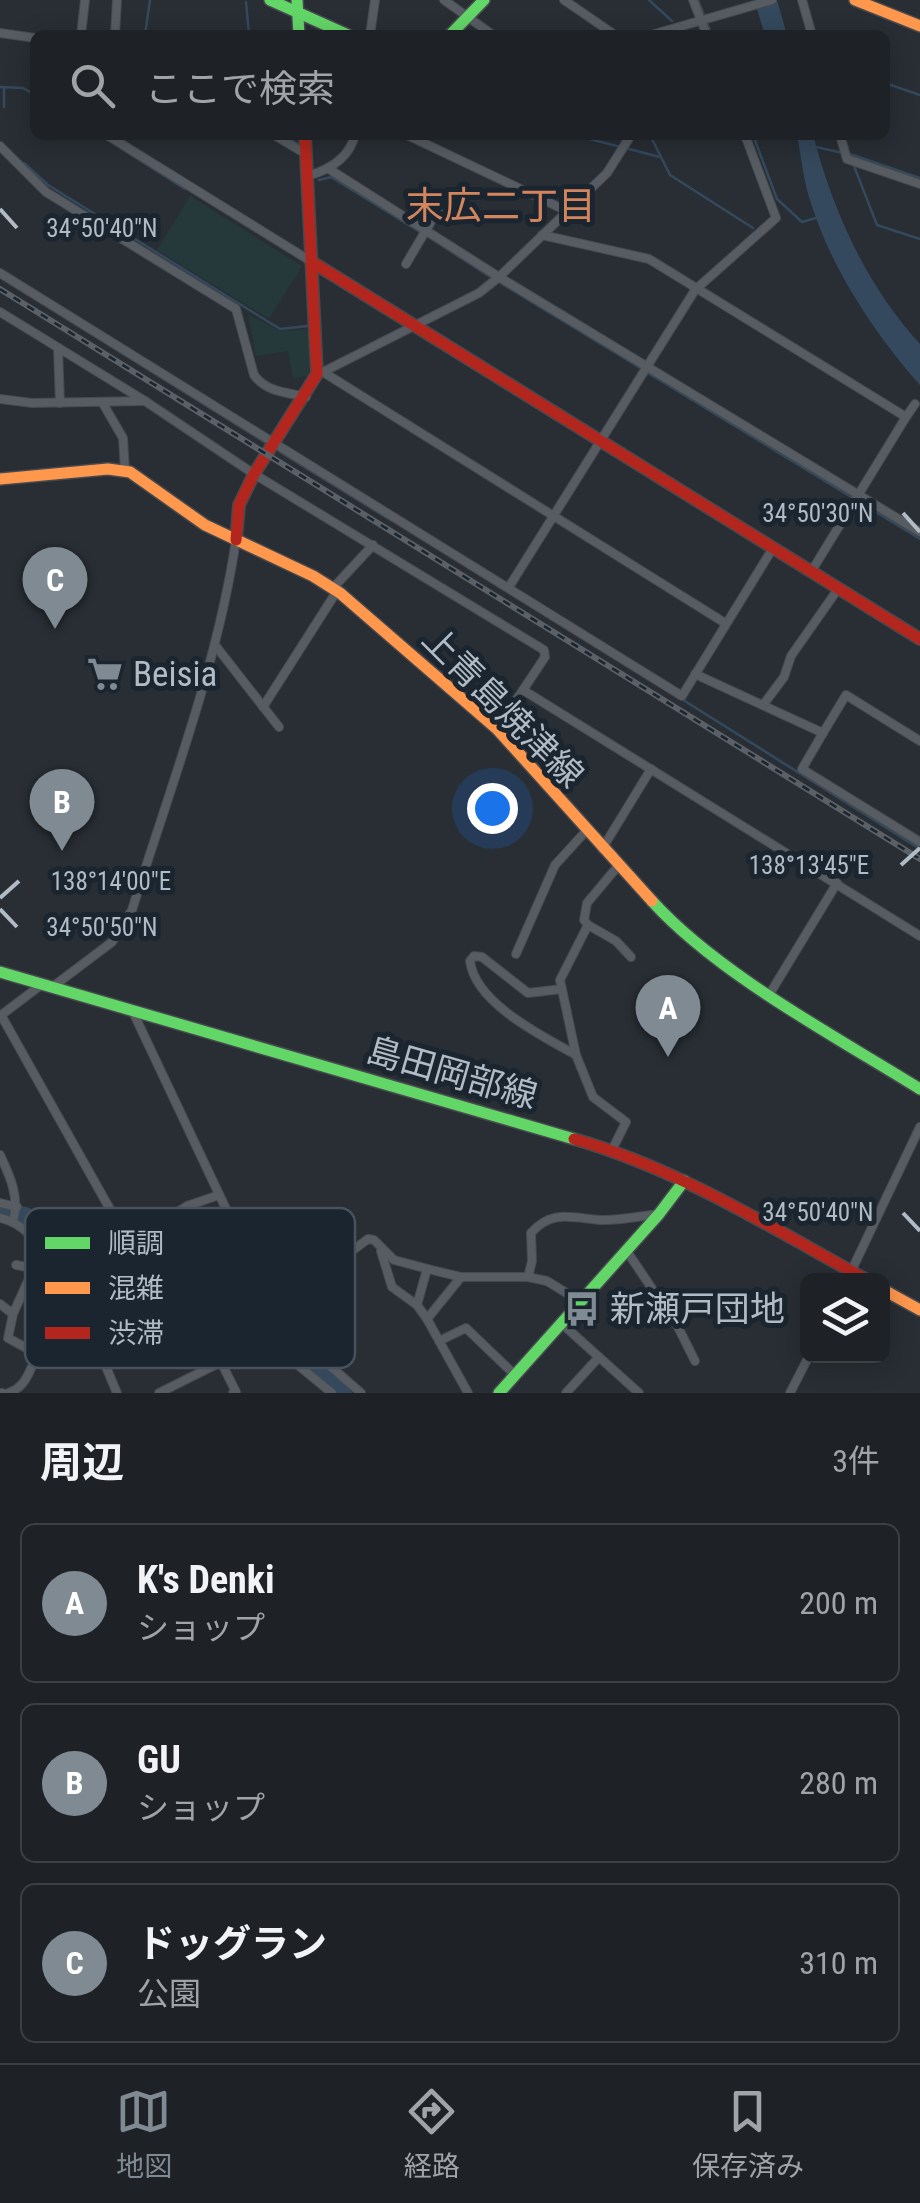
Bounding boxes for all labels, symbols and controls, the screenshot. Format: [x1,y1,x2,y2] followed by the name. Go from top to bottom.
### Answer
[30,30,890,140] search box
[65,58,120,113] icon: search
[145,67,335,111] text: ここで検索
[406,184,596,228] district label: 末広二丁目
[46,214,158,243] text: 34°50'40"N
[762,499,874,528] text: 34°50'30"N
[22,546,88,629] pin: C
[414,619,591,796] street label: 上青島焼津線
[133,654,217,695] place label: Beisia
[86,655,124,693] supermarket icon: Beisia
[30,768,94,851] pin: B
[467,783,518,834] your location
[749,851,869,880] text: 138°13'45"E
[51,867,171,896] text: 138°14'00"E
[46,913,158,942] text: 34°50'50"N
[636,974,700,1057] pin: A
[362,1030,542,1117] street label: 島田岡部線
[762,1198,874,1227] text: 34°50'40"N
[25,1208,355,1368] legend
[108,1227,164,1260] text: 順調
[108,1272,164,1305] text: 混雑
[800,1273,890,1363] map controls
[800,1273,890,1363] button: layers
[610,1289,785,1330] place label: 新瀬戸団地
[563,1290,601,1328] bus stop icon: 新瀬戸団地
[108,1317,164,1350] text: 渋滞
[40,1438,124,1487] text: 周辺
[832,1442,880,1480] text: 3件
[137,1558,275,1602] text: K's Denki
[65,1584,84,1622] text: A
[799,1584,878,1622] text: 200 m
[137,1609,265,1647] text: ショップ
[137,1738,181,1782] text: GU
[66,1764,83,1802] text: B
[799,1764,878,1802] text: 280 m
[137,1789,265,1827] text: ショップ
[137,1922,327,1966] text: ドッグラン
[65,1944,84,1982] text: C
[799,1944,878,1982] text: 310 m
[137,1975,201,2013] text: 公園
[116,2084,172,2184] tab: 地図
[404,2084,460,2184] tab: 経路
[692,2084,804,2184] tab: 保存済み

